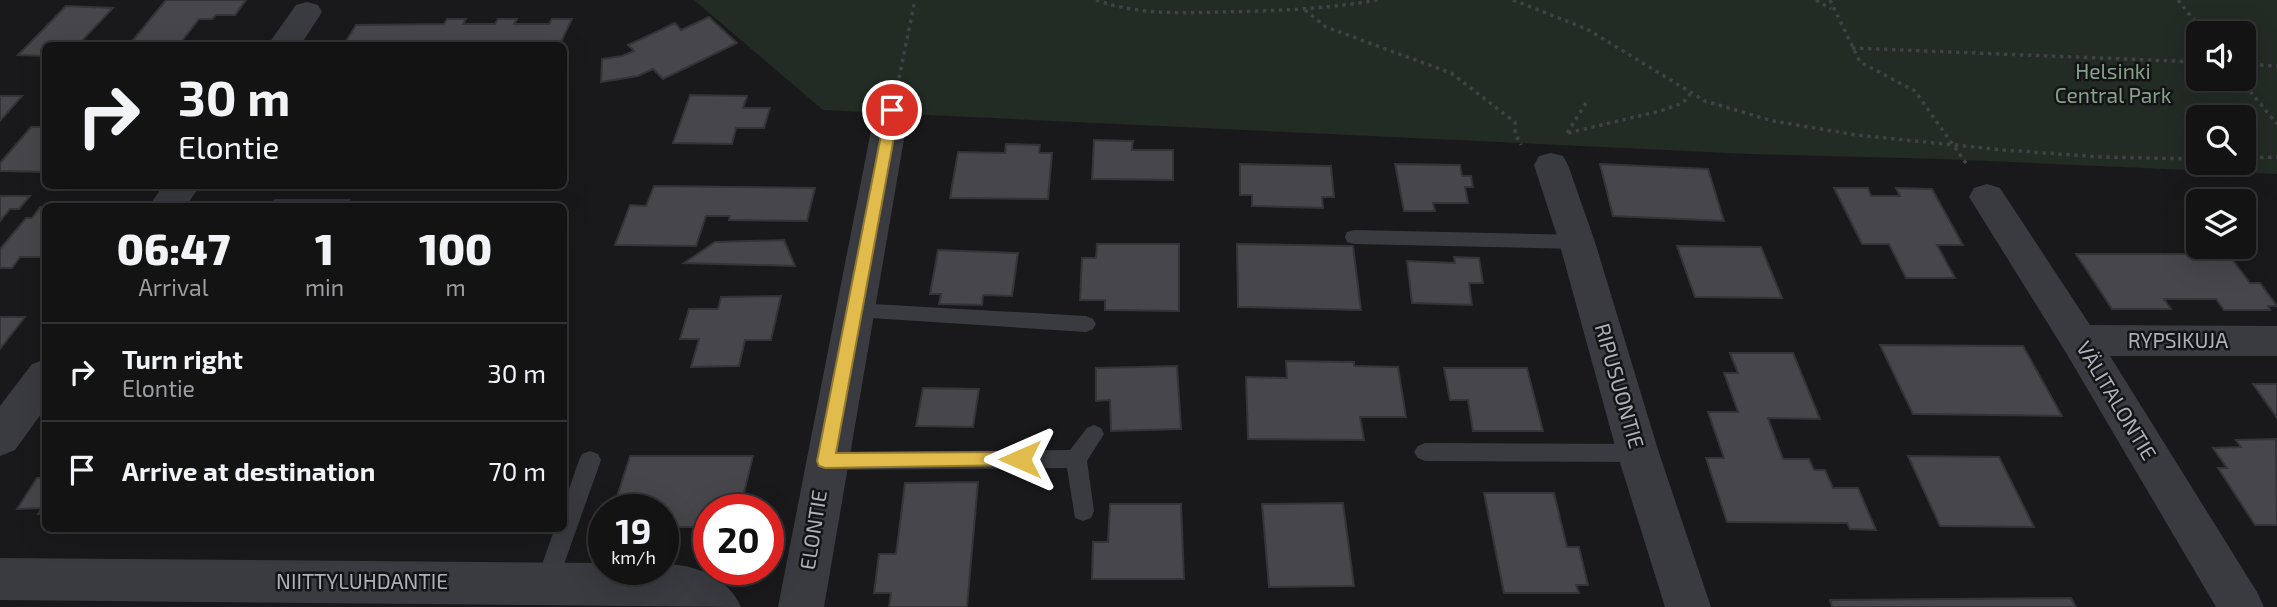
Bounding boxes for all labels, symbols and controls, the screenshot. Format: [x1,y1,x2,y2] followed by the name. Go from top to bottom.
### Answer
[2186,21,2256,259] map controls
[2186,21,2256,91] button: sound
[2055,58,2172,107] park label: Helsinki Central Park
[178,67,290,126] text: 30 m
[63,70,154,161] icon: right
[862,80,922,140] pin
[873,91,911,129] icon: arrive
[2186,105,2256,175] button: search
[178,127,280,165] text: Elontie
[2186,189,2256,259] button: layers
[117,223,230,273] text: 06:47
[315,223,334,273] text: 1
[419,223,492,273] text: 100
[138,273,208,301] text: Arrival
[305,273,344,301] text: min
[446,273,466,301] text: m
[1591,320,1650,451] street label: RIPUSUONTIE
[2128,327,2228,352] street label: RYPSIKUJA
[2072,336,2163,464] street label: VÄLITALONTIE
[122,343,243,374] text: Turn right
[63,353,101,391] icon: right
[487,357,546,388] text: 30 m
[122,374,195,402] text: Elontie
[983,422,1057,496] position arrow
[63,451,101,489] icon: arrive
[122,455,375,486] text: Arrive at destination
[488,455,546,486] text: 70 m
[794,488,831,571] street label: ELONTIE
[693,494,784,585] speed limit sign: 20
[616,509,651,551] text: 19
[611,546,656,568] text: km/h
[276,568,448,593] street label: NIITTYLUHDANTIE

